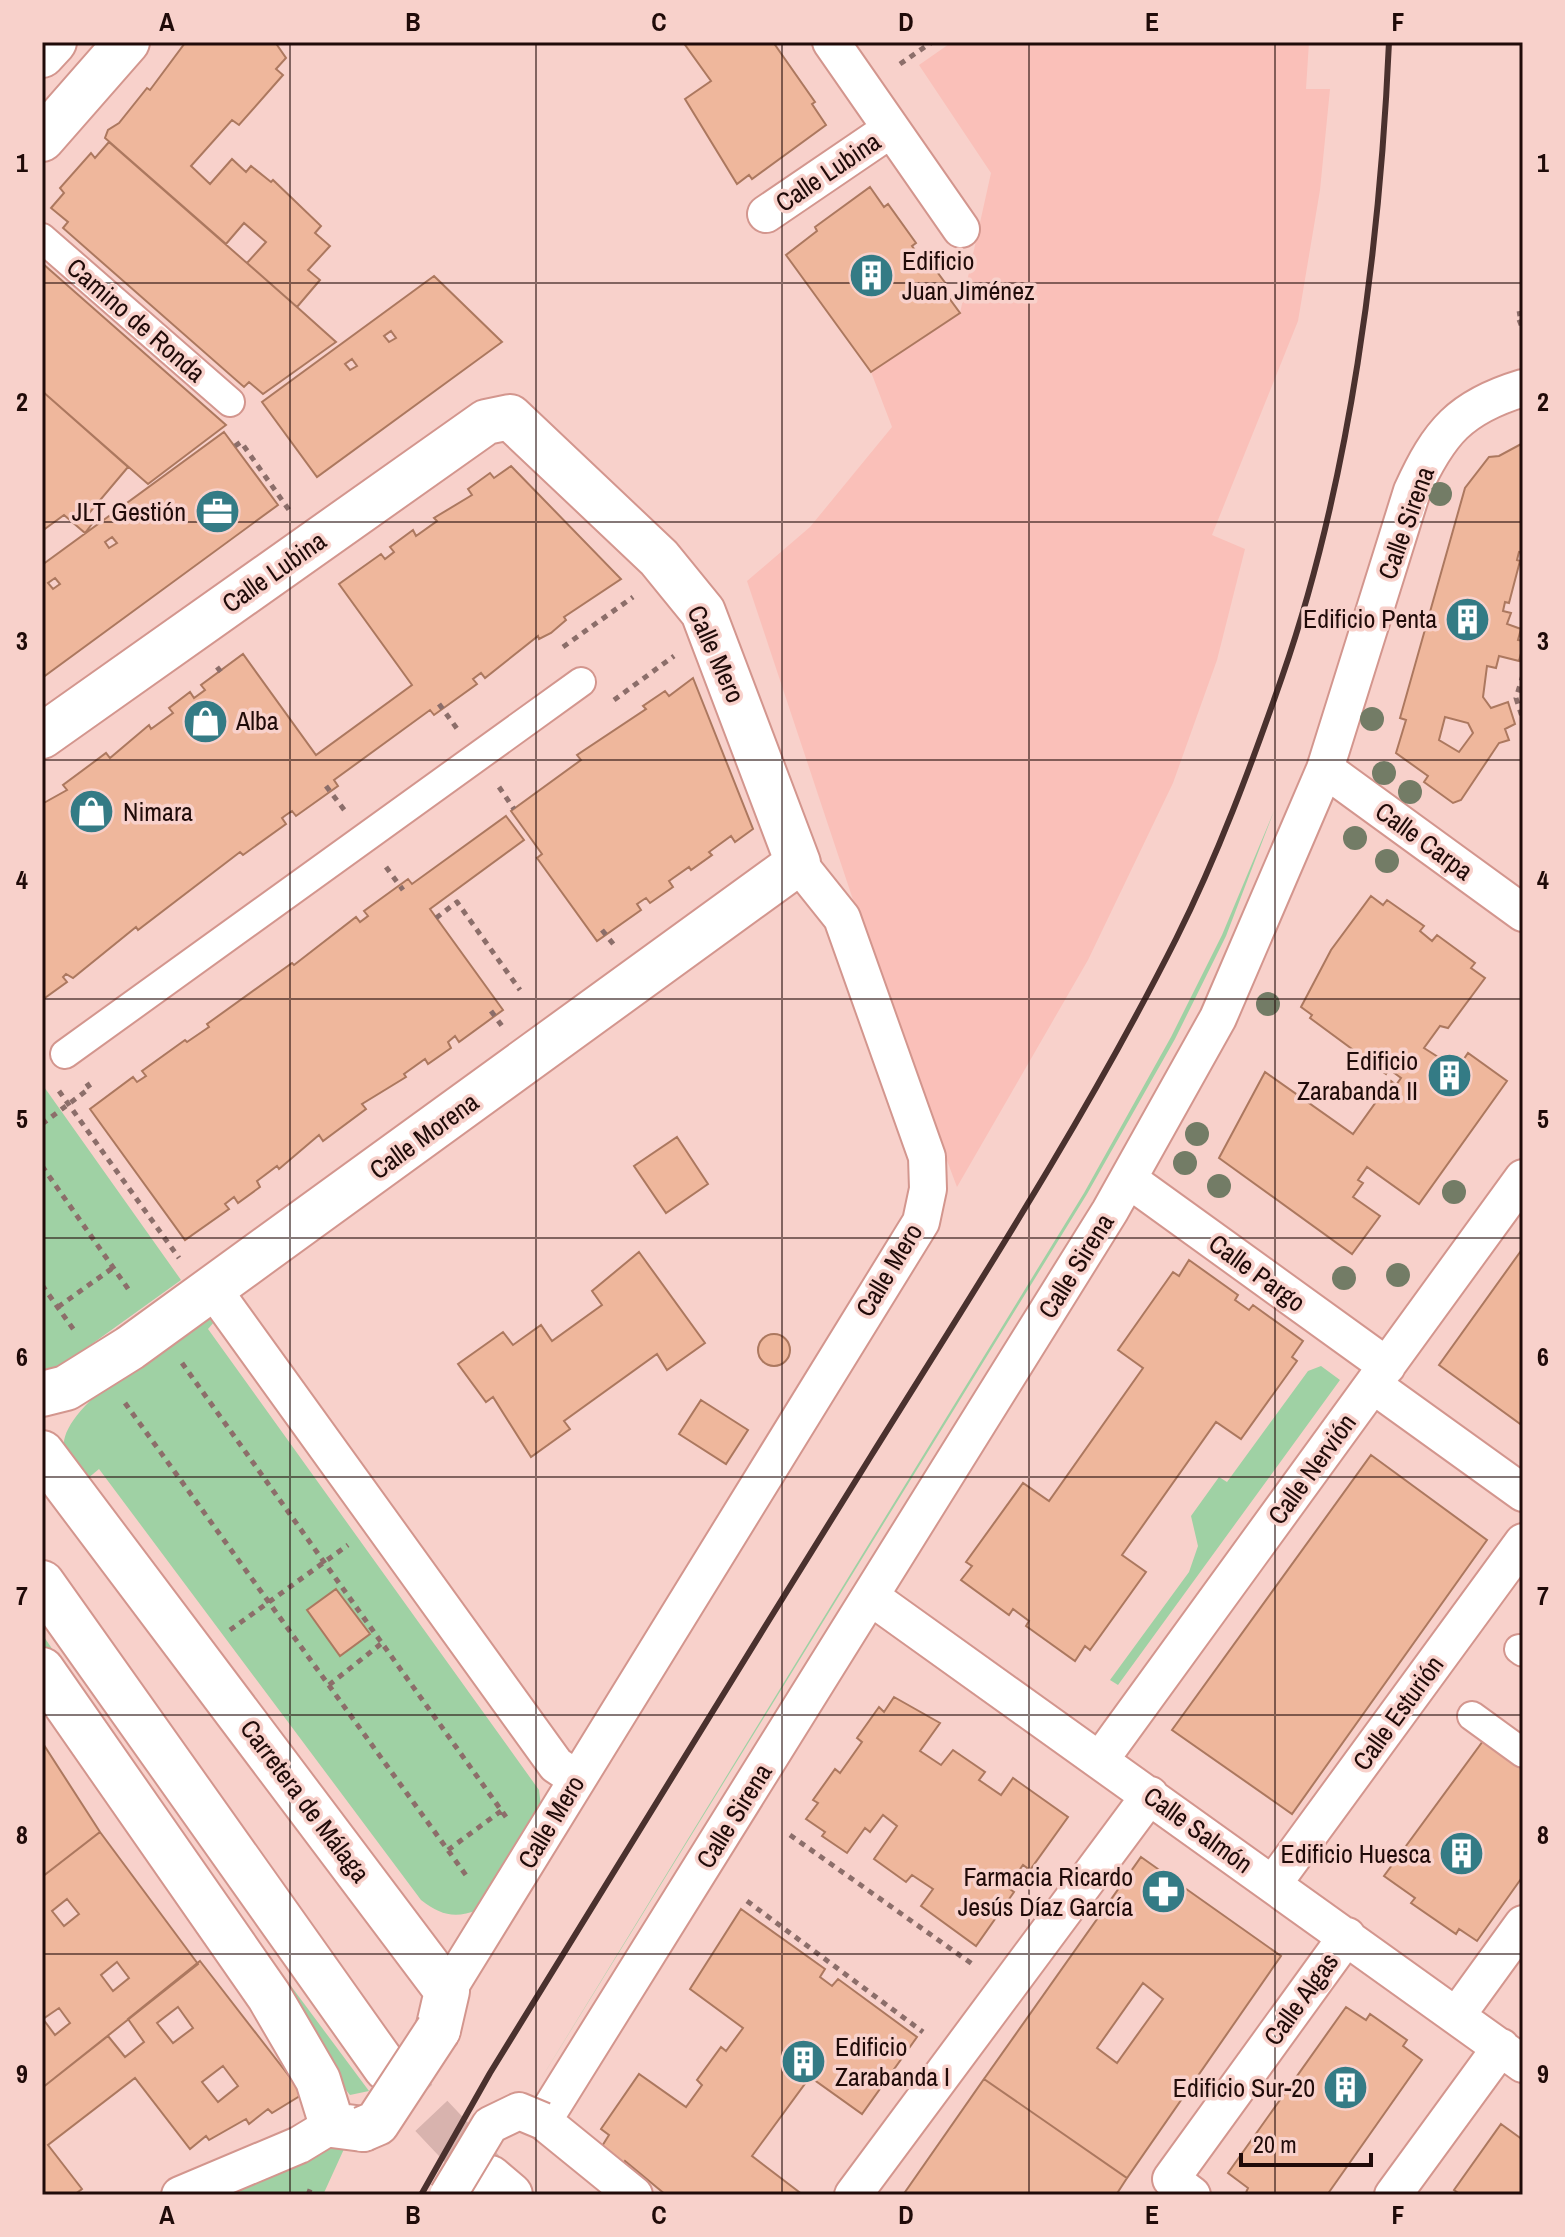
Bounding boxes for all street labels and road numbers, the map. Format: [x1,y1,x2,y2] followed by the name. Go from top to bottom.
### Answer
[768,124,887,220] street label: Calle Lubina
[60,250,213,390] street label: Camino de Ronda
[1369,462,1442,584] street label: Calle Sirena
[215,523,333,620] street label: Calle Lubina
[680,600,753,708] street label: Calle Mero
[1368,793,1480,888] street label: Calle Carpa
[362,1084,485,1187] street label: Calle Morena
[1030,1207,1122,1325] street label: Calle Sirena
[847,1217,930,1323] street label: Calle Mero
[1202,1226,1313,1319] street label: Calle Pargo
[1259,1406,1364,1531] street label: Calle Nervión
[1344,1648,1451,1777] street label: Calle Esturión
[233,1712,378,1889] street label: Carretera de Málaga
[688,1757,780,1875] street label: Calle Sirena
[509,1769,592,1875] street label: Calle Mero
[1137,1778,1260,1881] street label: Calle Salmón
[1255,1945,1346,2052] street label: Calle Algas

